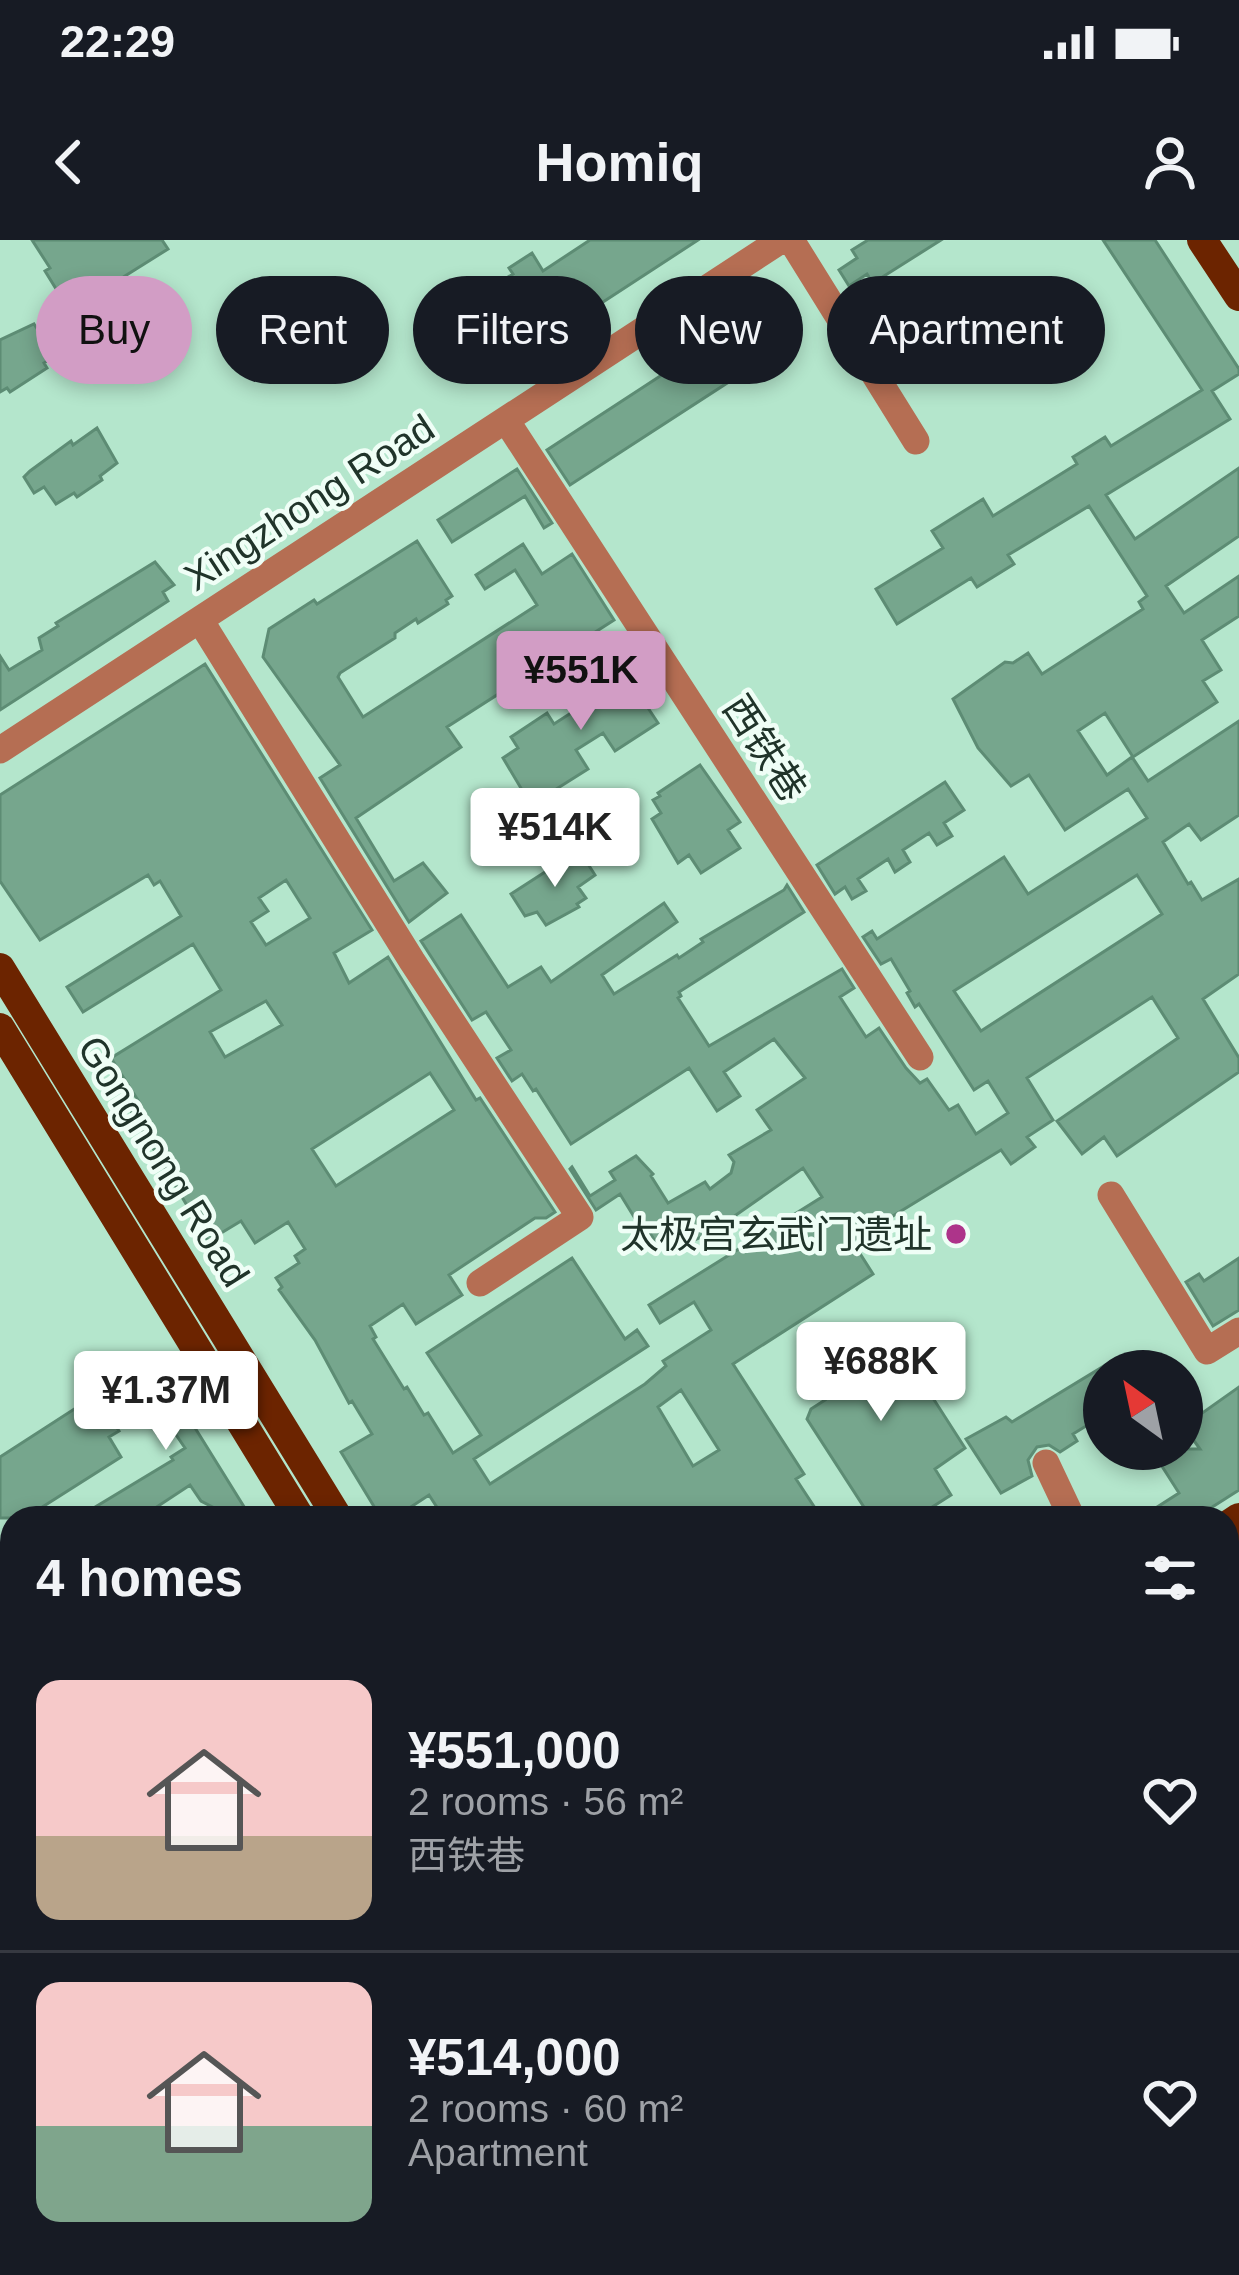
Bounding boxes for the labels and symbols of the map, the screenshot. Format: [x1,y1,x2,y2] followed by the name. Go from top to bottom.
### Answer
[177,406,442,599] street label: Xingzhong Road
[497,631,665,733] pin: ¥551K
[715,687,814,809] street label: 西铁巷
[471,788,639,890] pin: ¥514K
[69,1028,258,1294] street label: Gongnong Road
[620,1213,932,1256] place label: 太极宫玄武门遗址
[943,1221,969,1247] marker: 太极宫玄武门遗址
[797,1322,965,1424] pin: ¥688K
[1083,1350,1203,1470] north arrow
[68,1351,264,1453] pin: ¥1.37M

